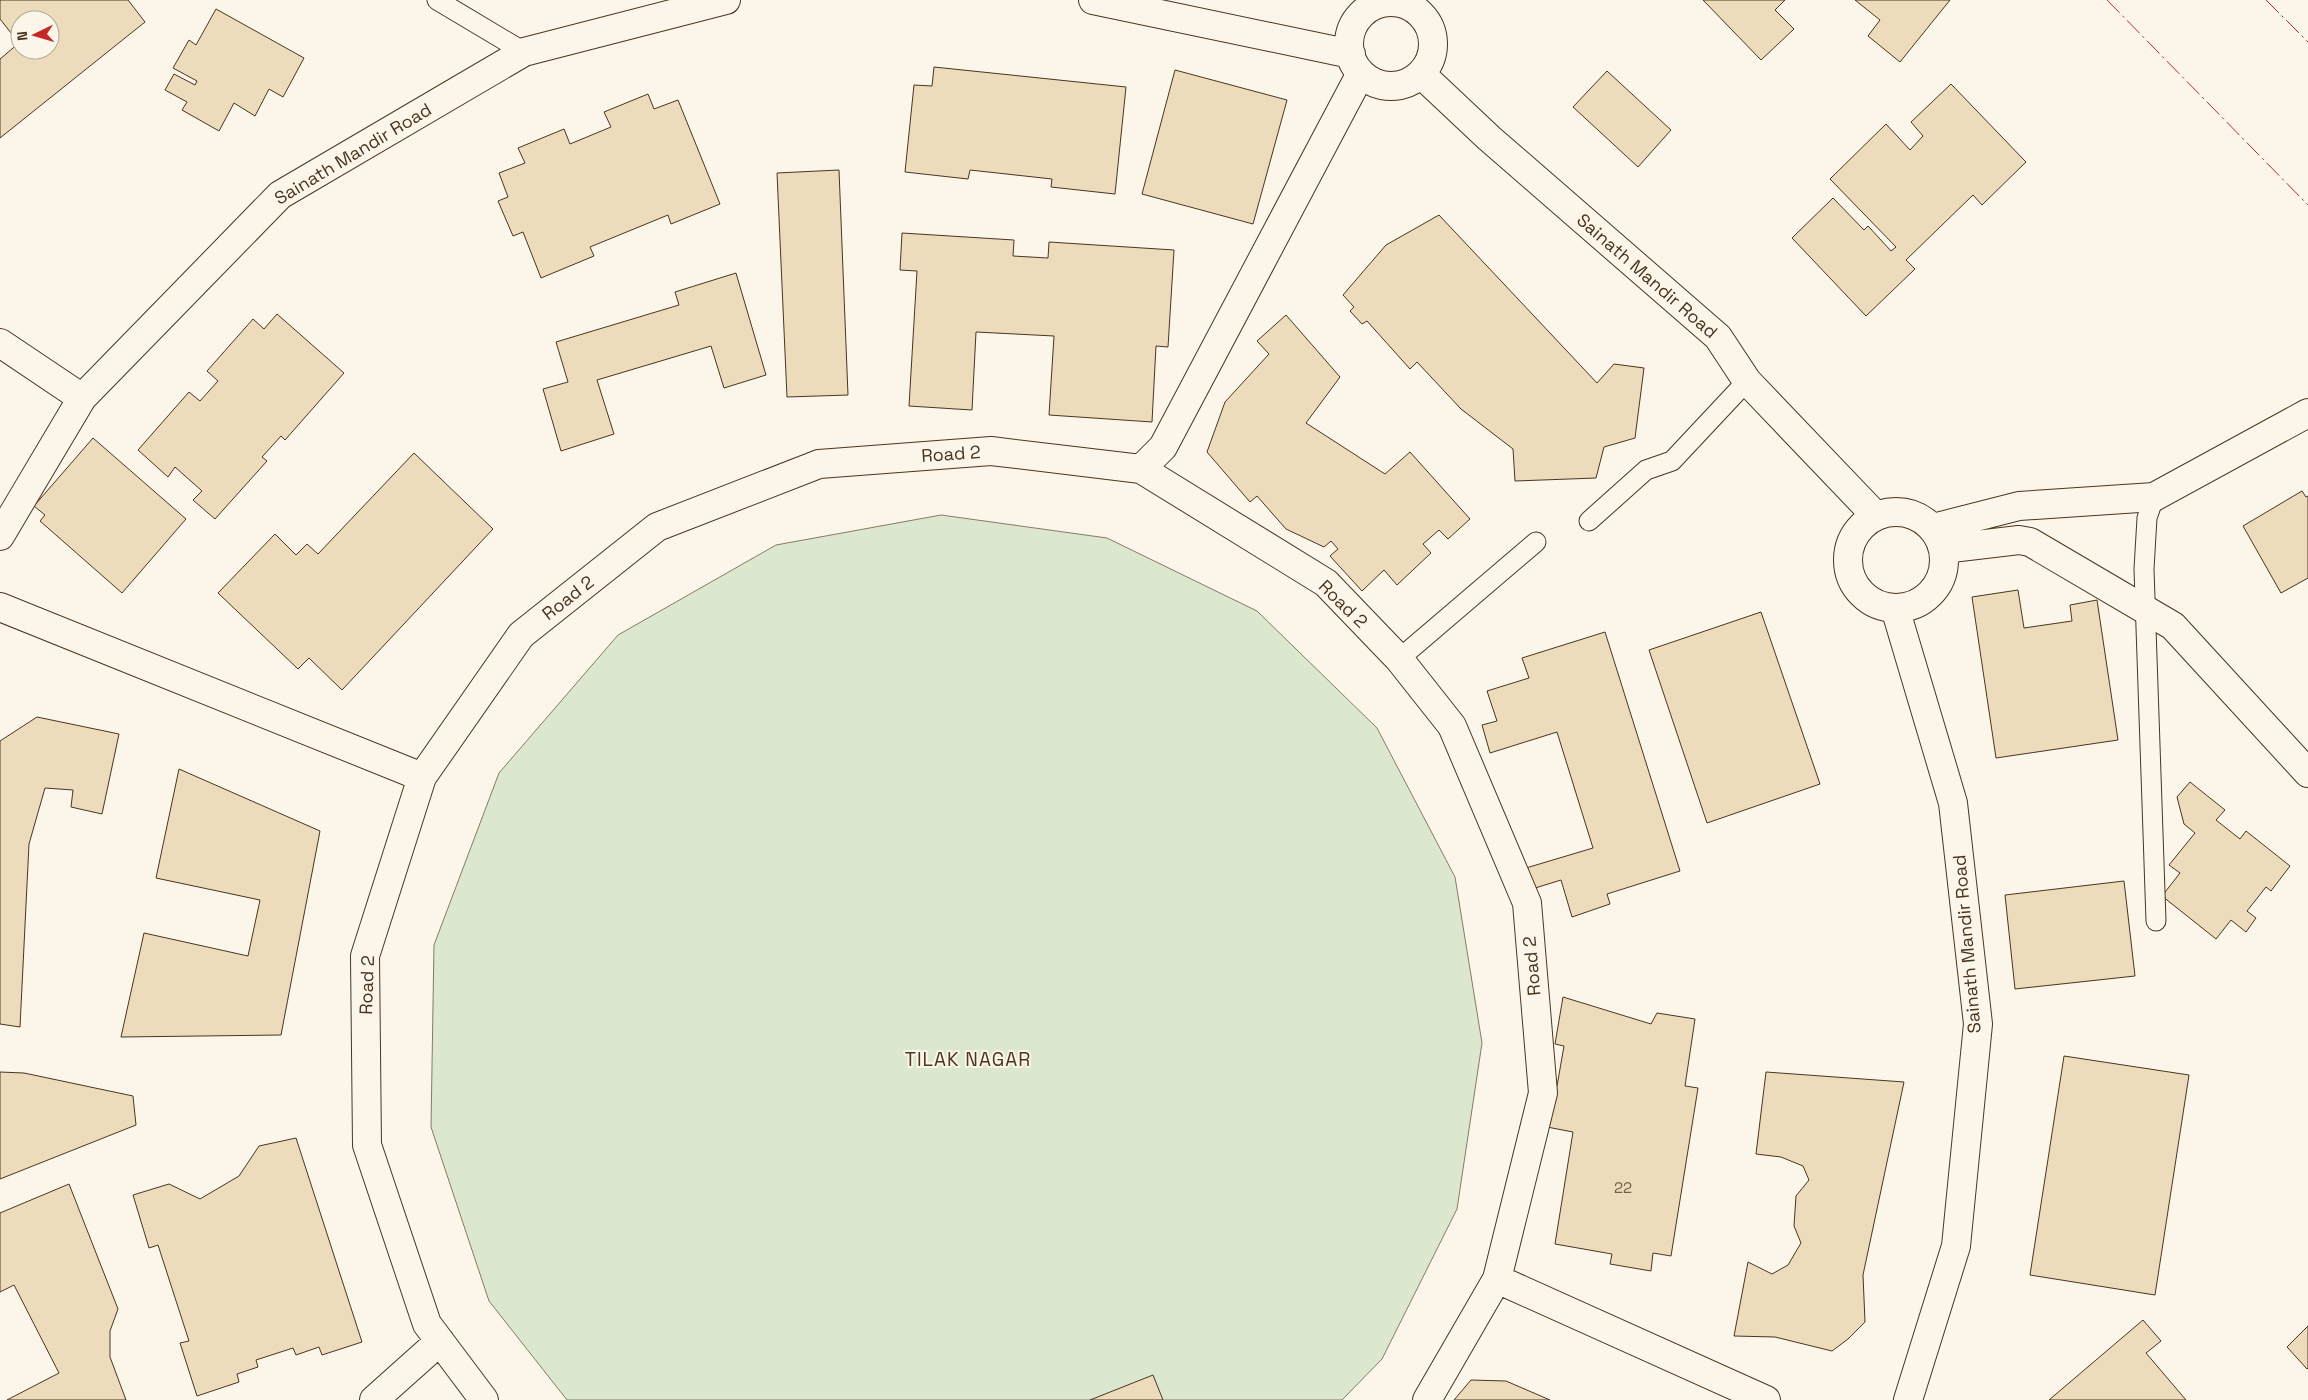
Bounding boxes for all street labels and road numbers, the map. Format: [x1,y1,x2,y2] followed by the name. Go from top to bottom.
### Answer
[270,98,435,210] street label: Sainath Mandir Road
[1572,208,1722,343] street label: Sainath Mandir Road
[920,440,982,467] street label: Road 2
[537,570,598,625] street label: Road 2
[1314,575,1373,633] street label: Road 2
[1947,854,1986,1034] street label: Sainath Mandir Road
[1517,935,1546,997] street label: Road 2
[354,955,379,1015] street label: Road 2

